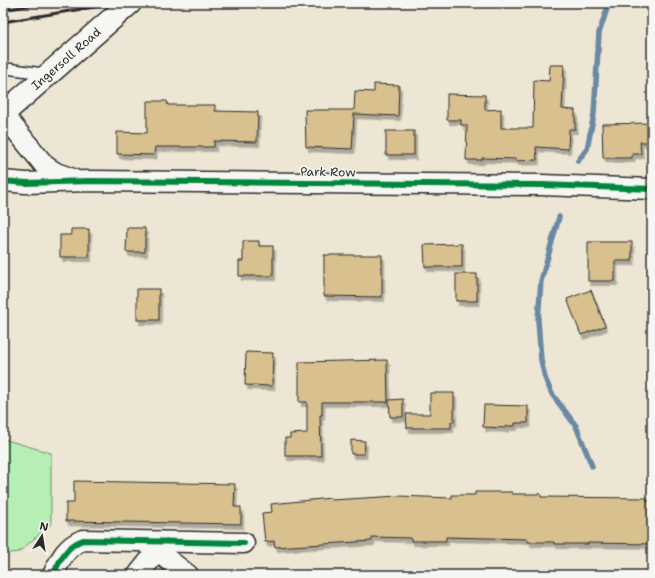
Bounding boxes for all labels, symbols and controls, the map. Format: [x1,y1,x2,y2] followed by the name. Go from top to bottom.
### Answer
[28,24,105,93] street label: Ingersoll Road
[300,164,356,180] street label: Park Row
[22,516,62,556] north arrow
[38,518,50,535] text: N

